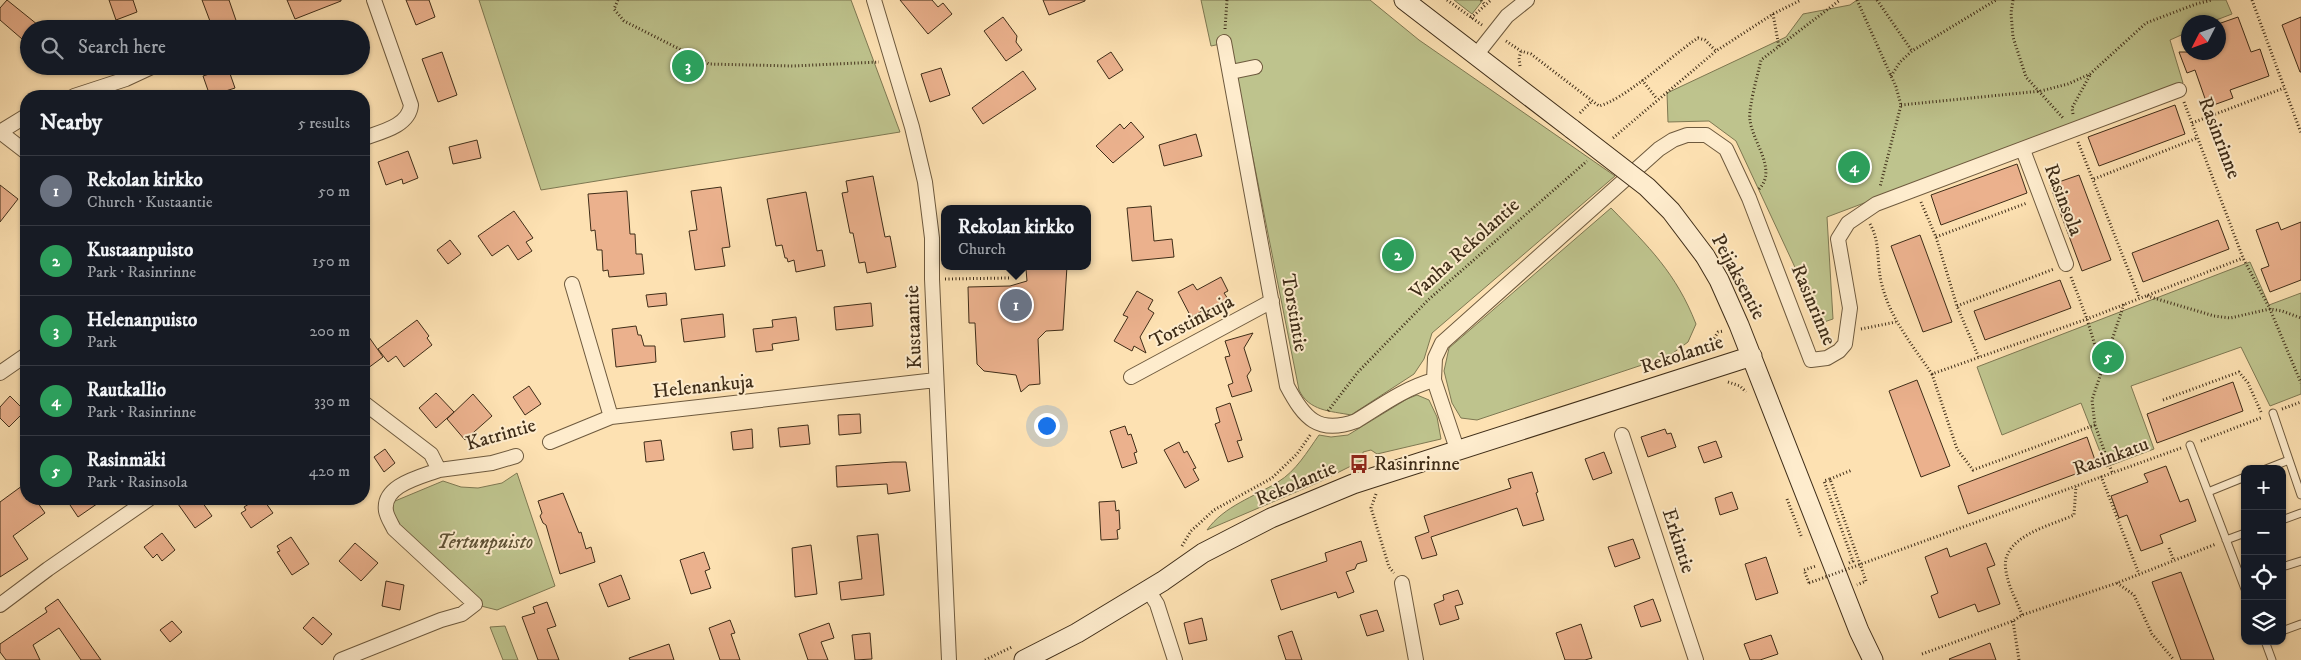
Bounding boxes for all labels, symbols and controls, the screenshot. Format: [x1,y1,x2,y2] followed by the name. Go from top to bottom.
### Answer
[2181,15,2226,60] north arrow
[20,20,370,75] search box
[38,34,66,62] icon: search
[78,36,166,59] text: Search here
[672,47,704,85] pin: 3
[2192,93,2246,183] street label: Rasinrinne
[40,110,102,136] text: Nearby
[298,113,350,133] text: 5 results
[1838,148,1870,186] pin: 4
[2038,161,2088,240] street label: Rasinsola
[87,169,203,192] text: Rekolan kirkko
[53,181,59,201] text: 1
[318,181,350,201] text: 50 m
[87,192,213,212] text: Church · Kustaantie
[1404,193,1525,306] street label: Vanha Rekolantie
[941,205,1091,270] popup
[958,216,1074,239] text: Rekolan kirkko
[1705,230,1771,324] street label: Peijaksentie
[1382,236,1414,274] pin: 2
[87,239,193,262] text: Kustaanpuisto
[958,239,1006,259] text: Church
[52,251,60,271] text: 2
[312,251,350,271] text: 150 m
[1785,261,1841,349] street label: Rasinrinne
[87,262,196,282] text: Park · Rasinrinne
[1275,272,1313,354] street label: Torstintie
[900,285,928,369] street label: Kustaantie
[1000,286,1032,324] pin: 1
[1146,289,1239,355] street label: Torstinkuja
[87,309,197,332] text: Helenanpuisto
[53,321,59,341] text: 3
[309,321,350,341] text: 200 m
[1637,330,1727,380] street label: Rekolantie
[87,332,117,352] text: Park
[2092,338,2124,376] pin: 5
[651,369,755,405] street label: Helenankuja
[87,379,166,402] text: Rautkallio
[51,391,61,411] text: 4
[314,391,350,411] text: 330 m
[87,402,196,422] text: Park · Rasinrinne
[463,413,539,457] street label: Katrintie
[1034,413,1060,439] your location
[2070,432,2152,482] street label: Rasinkatu
[87,449,166,472] text: Rasinmäki
[1374,452,1460,477] place label: Rasinrinne
[1348,453,1370,475] bus stop icon: Rasinrinne
[1252,456,1340,512] street label: Rekolantie
[52,461,60,481] text: 5
[309,461,350,481] text: 420 m
[2241,465,2286,645] map controls
[2241,465,2286,510] button: +
[87,472,188,492] text: Park · Rasinsola
[1656,505,1700,577] street label: Erkintie
[2241,510,2286,555] button: −
[437,530,533,555] park label: Tertunpuisto
[2241,555,2286,600] button: locate
[2241,600,2286,645] button: layers

